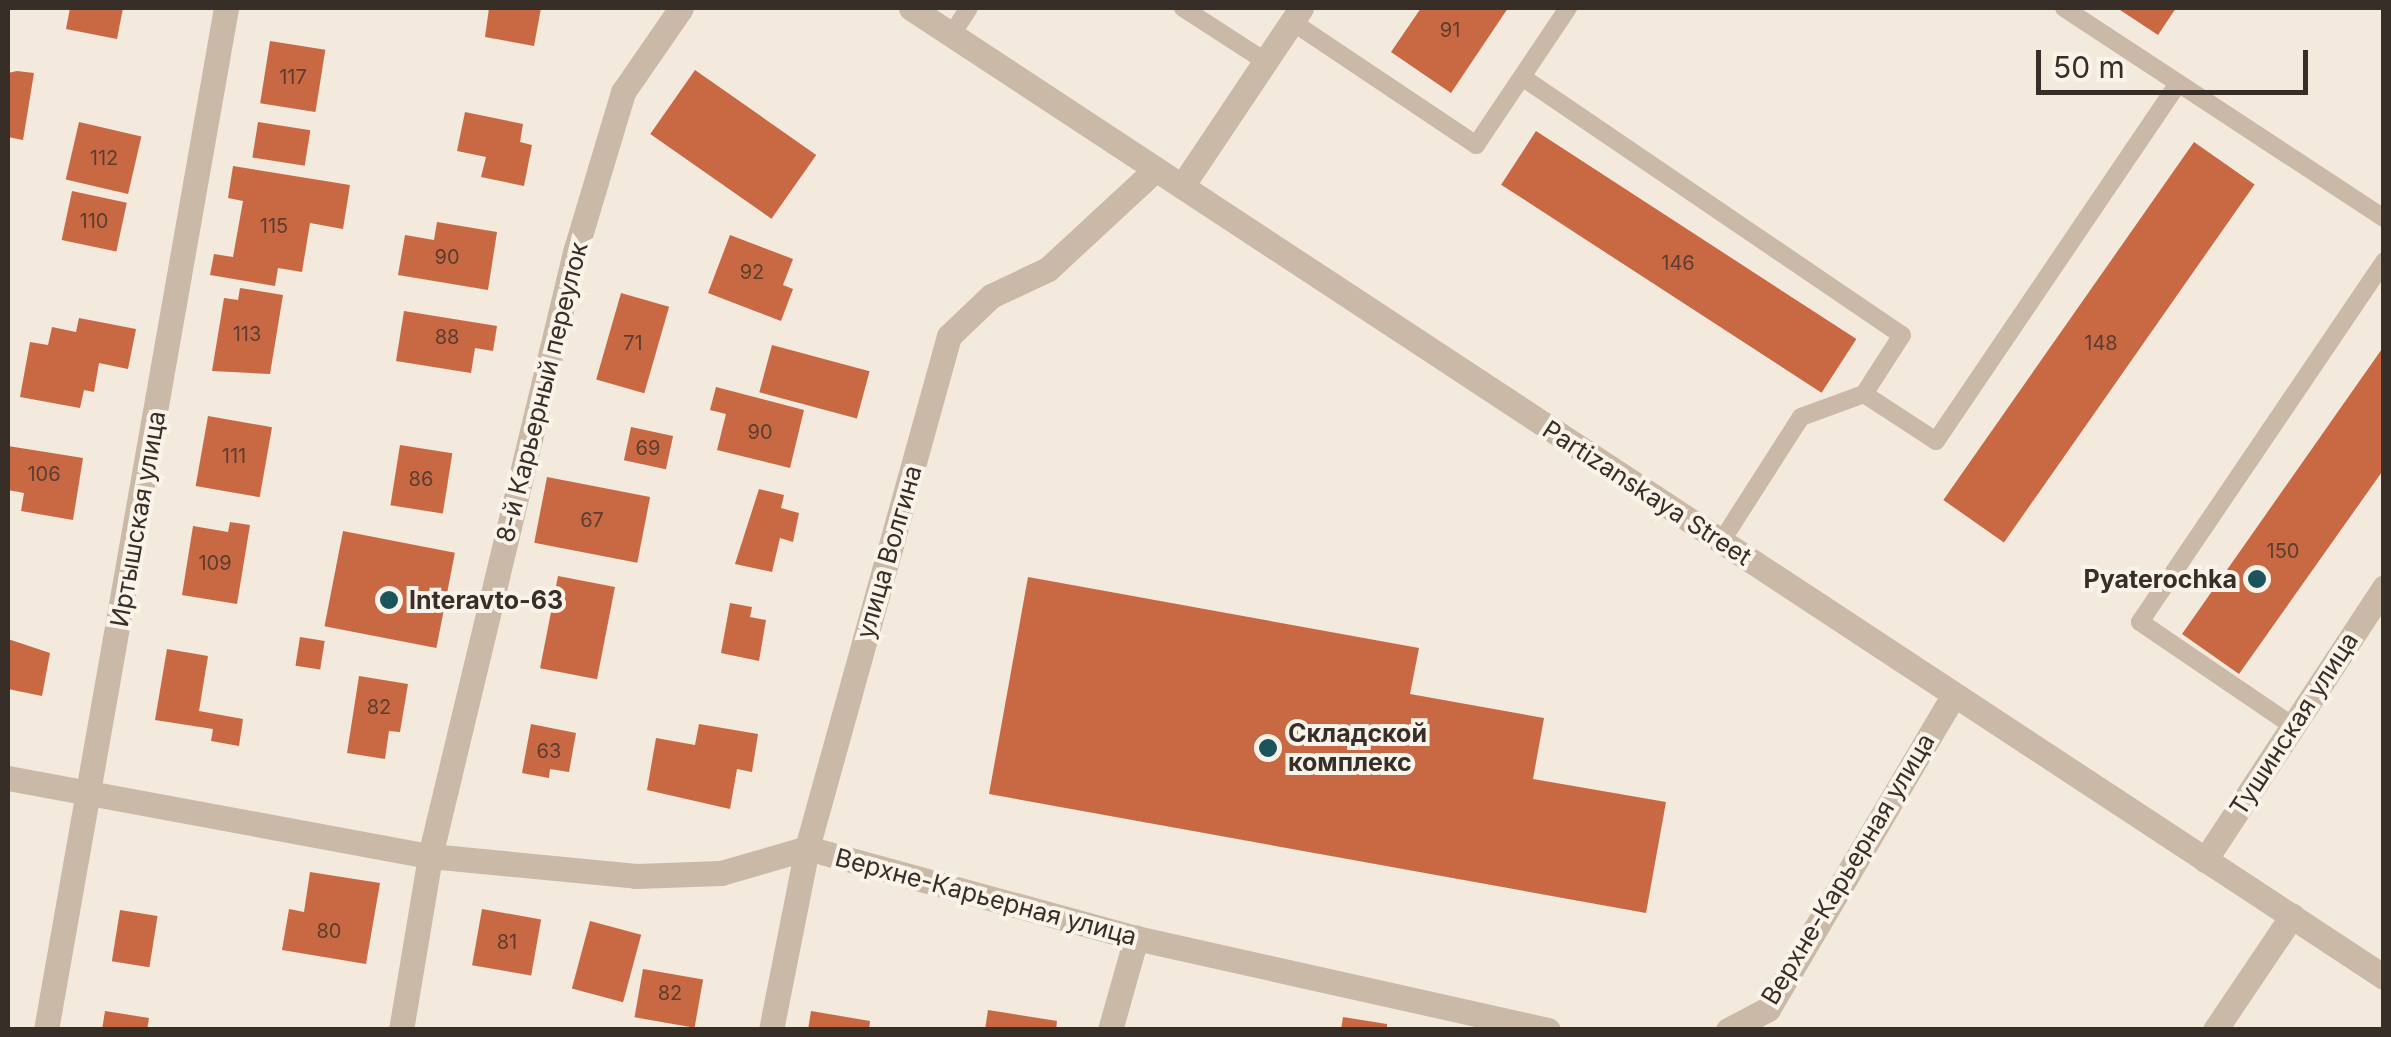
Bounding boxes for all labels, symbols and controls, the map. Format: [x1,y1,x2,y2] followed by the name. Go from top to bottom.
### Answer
[1440,18,1460,42] house number: 91
[2041,30,2314,92] scale bar
[2053,49,2125,85] text: 50 m
[279,65,307,89] house number: 117
[90,146,118,170] house number: 112
[80,209,108,233] house number: 110
[260,214,288,238] house number: 115
[490,239,594,545] street label: 8-й Карьерный переулок
[434,245,460,269] house number: 90
[1661,251,1695,275] house number: 146
[740,260,764,284] house number: 92
[233,322,261,346] house number: 113
[435,325,459,349] house number: 88
[623,331,643,355] house number: 71
[2084,331,2118,355] house number: 148
[104,409,172,629] street label: Иртышская улица
[1537,414,1757,572] street label: Partizanskaya Street
[747,420,773,444] house number: 90
[636,436,660,460] house number: 69
[222,444,246,468] house number: 111
[27,462,61,486] house number: 106
[850,462,928,642] street label: улица Волгина
[409,467,433,491] house number: 86
[580,508,604,532] house number: 67
[2267,539,2299,563] house number: 150
[198,551,232,575] house number: 109
[2083,564,2237,594] place label: Pyaterochka
[2246,568,2268,590] marker: Pyaterochka
[409,585,563,615] place label: Interavto-63
[378,589,400,611] marker: Interavto-63
[2224,627,2364,821] street label: Тушинская улица
[367,695,391,719] house number: 82
[1288,719,1427,778] place label: Складской комплекс
[1755,728,1941,1010] street label: Верхне-Карьерная улица
[1257,737,1279,759] marker: Складской комплекс
[537,739,561,763] house number: 63
[832,842,1140,952] street label: Верхне-Карьерная улица
[317,919,341,943] house number: 80
[497,930,517,954] house number: 81
[658,981,682,1005] house number: 82

